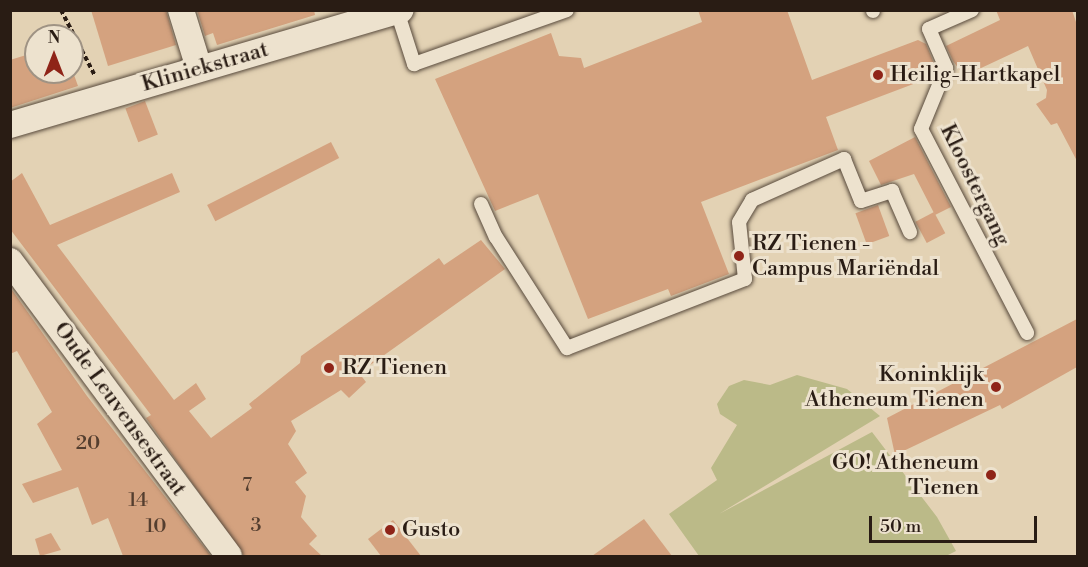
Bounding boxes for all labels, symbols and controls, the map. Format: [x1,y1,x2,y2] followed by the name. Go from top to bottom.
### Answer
[24,24,84,84] north arrow
[48,28,60,48] text: N
[139,36,271,98] street label: Kliniekstraat
[890,62,1060,88] place label: Heilig-Hartkapel
[871,68,885,82] marker: Heilig-Hartkapel
[934,120,1016,250] street label: Kloostergang
[752,230,939,282] place label: RZ Tienen - Campus Mariëndal
[730,247,748,265] marker: RZ Tienen - Campus Mariëndal
[48,317,192,501] street label: Oude Leuvensestraat
[342,355,447,381] place label: RZ Tienen
[320,359,338,377] marker: RZ Tienen
[805,361,984,412] place label: Koninklijk Atheneum Tienen
[989,380,1003,394] marker: Koninklijk Atheneum Tienen
[76,431,100,455] house number: 20
[832,449,979,500] place label: GO! Atheneum Tienen
[984,468,998,482] marker: GO! Atheneum Tienen
[242,473,252,497] house number: 7
[128,488,148,512] house number: 14
[872,504,1040,542] scale bar
[250,513,262,537] house number: 3
[145,514,167,538] house number: 10
[880,515,921,538] text: 50 m
[402,517,460,543] place label: Gusto
[383,523,397,537] marker: Gusto

